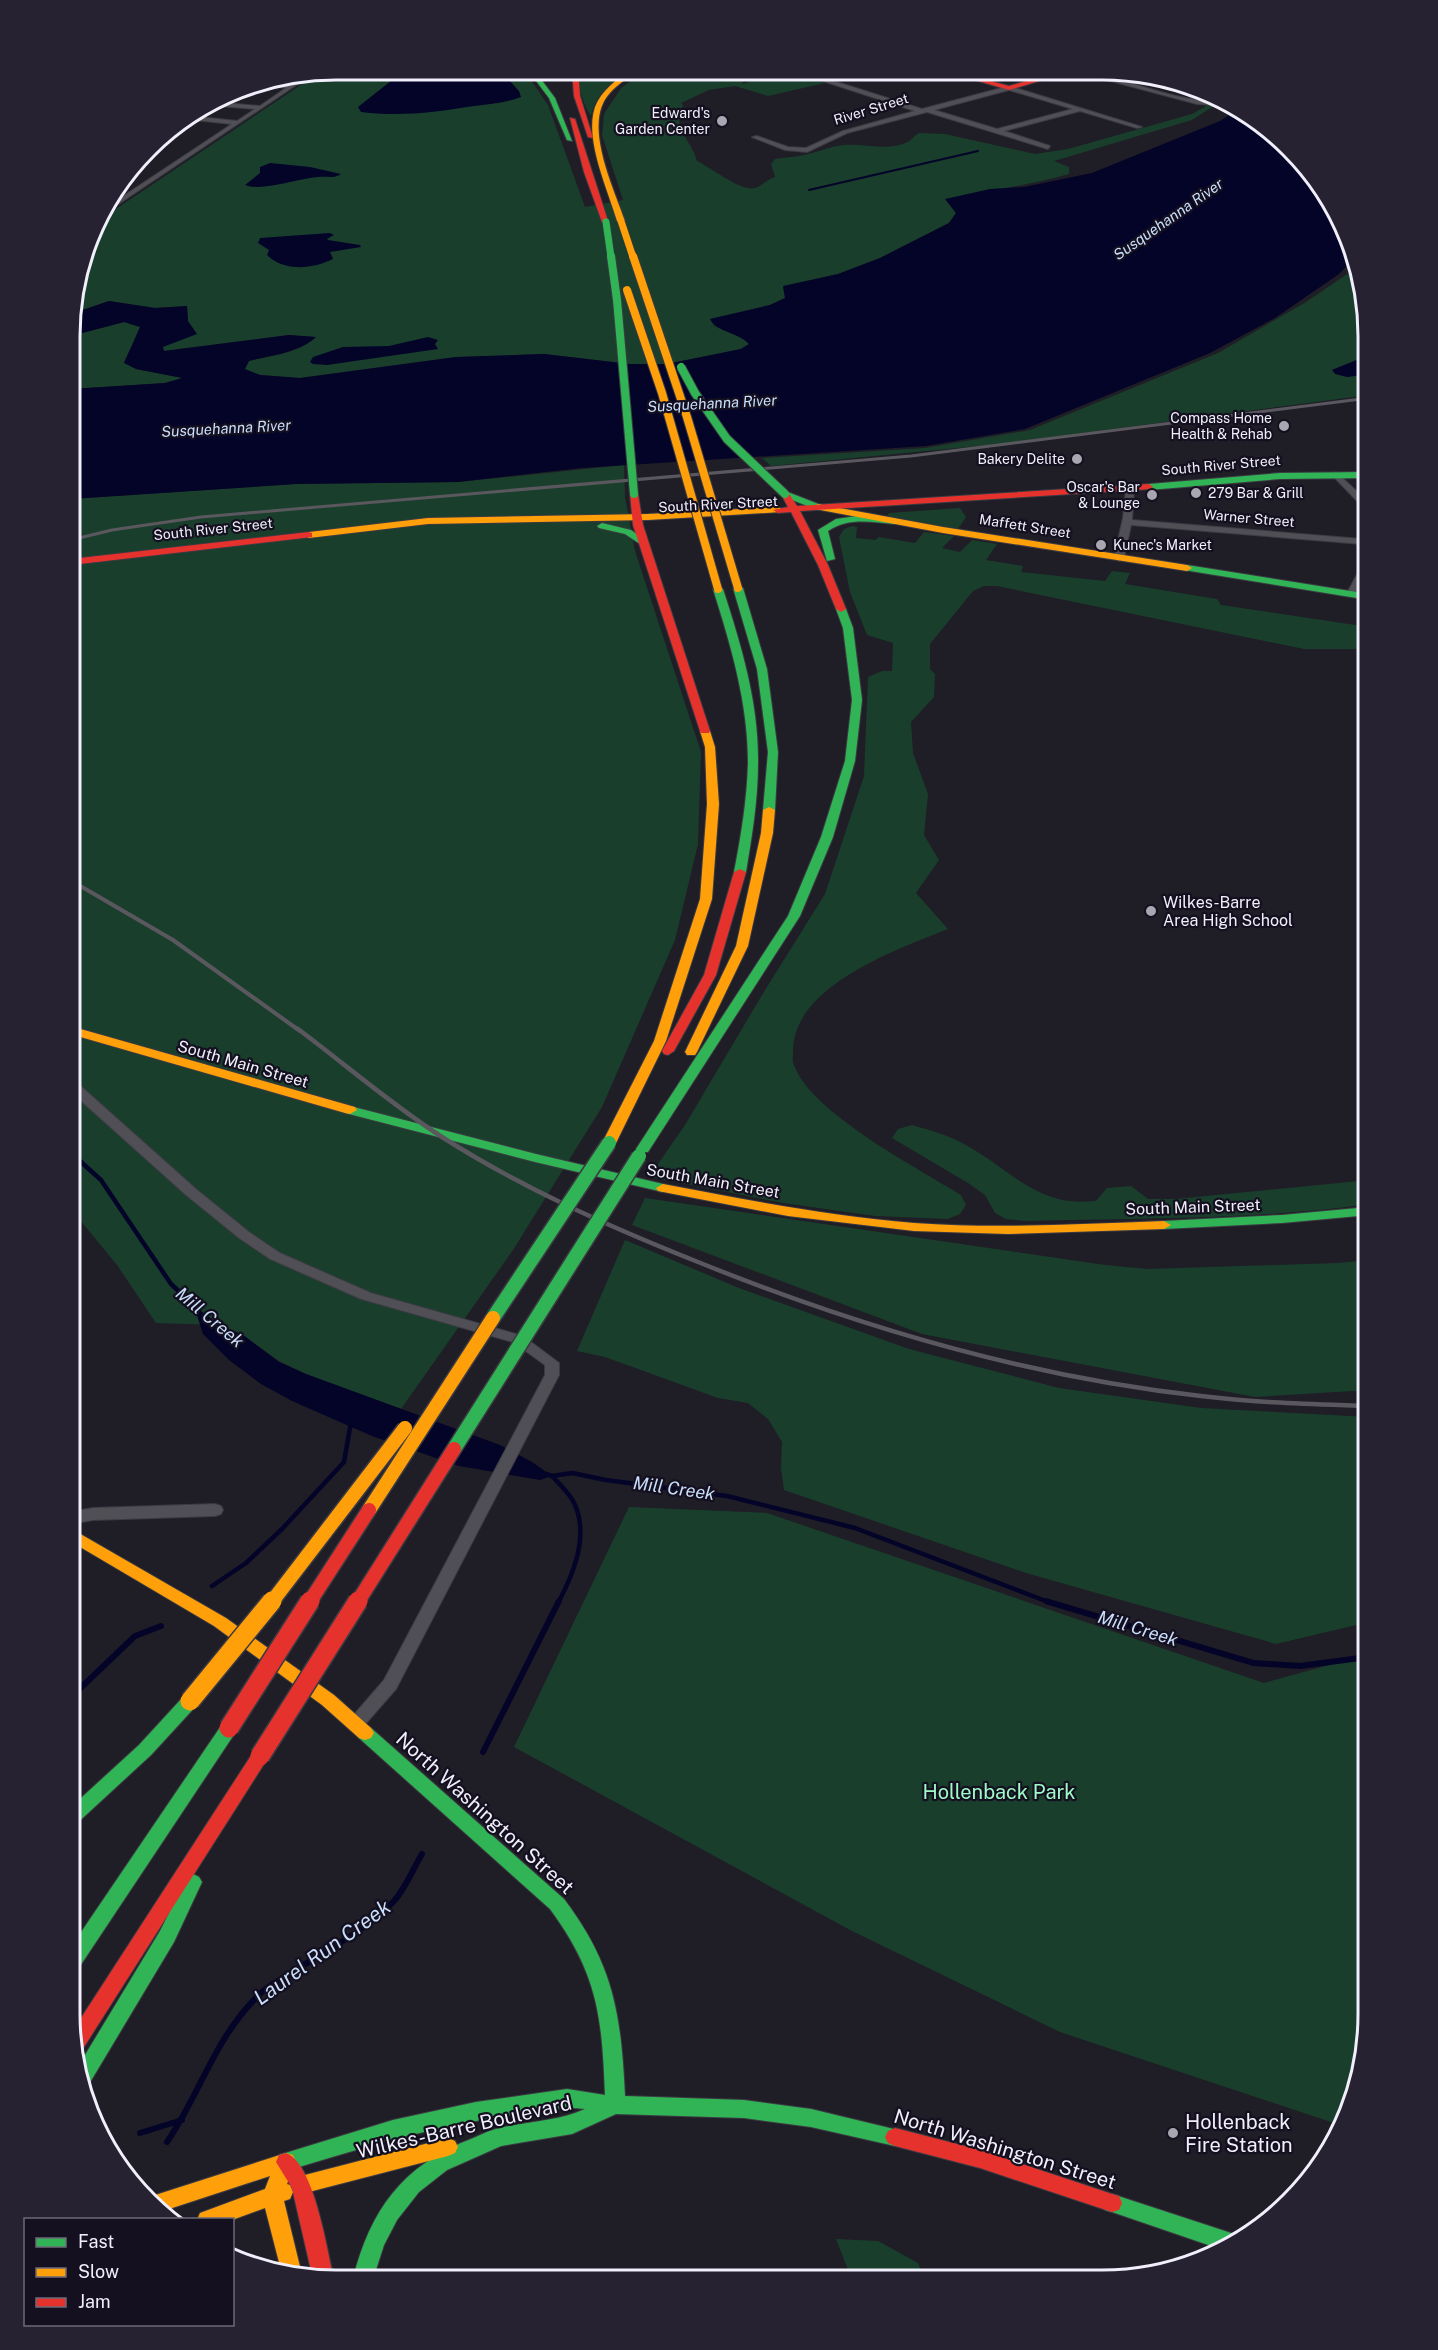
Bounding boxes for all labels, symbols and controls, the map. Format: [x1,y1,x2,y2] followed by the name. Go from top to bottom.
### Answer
[832,90,910,128] street label: River Street
[615,105,710,137] place label: Edward's Garden Center
[715,114,729,128] marker: Edward's Garden Center
[1110,175,1226,263] water label: Susquehanna River
[647,391,778,415] water label: Susquehanna River
[1170,410,1272,442] place label: Compass Home Health & Rehab
[161,416,292,440] water label: Susquehanna River
[1277,419,1291,433] marker: Compass Home Health & Rehab
[977,451,1065,467] place label: Bakery Delite
[1070,452,1084,466] marker: Bakery Delite
[1161,452,1281,478] street label: South River Street
[1066,479,1140,511] place label: Oscar's Bar & Lounge
[1208,485,1304,501] place label: 279 Bar & Grill
[1189,486,1203,500] marker: 279 Bar & Grill
[1145,488,1159,502] marker: Oscar's Bar & Lounge
[658,493,778,515] street label: South River Street
[1203,506,1295,530] street label: Warner Street
[978,511,1072,541] street label: Maffett Street
[153,515,273,543] street label: South River Street
[1113,537,1212,553] place label: Kunec's Market
[1094,538,1108,552] marker: Kunec's Market
[1163,893,1293,930] place label: Wilkes-Barre Area High School
[1144,904,1158,918] marker: Wilkes-Barre Area High School
[175,1036,311,1092] street label: South Main Street
[645,1160,781,1202] street label: South Main Street
[1125,1195,1261,1219] street label: South Main Street
[172,1282,249,1352] water label: Mill Creek
[632,1472,717,1504] water label: Mill Creek
[1095,1606,1181,1650] water label: Mill Creek
[391,1727,579,1899] street label: North Washington Street
[922,1780,1076,1804] park label: Hollenback Park
[249,1894,396,2010] water label: Laurel Run Creek
[354,2091,574,2163] street label: Wilkes-Barre Boulevard
[891,2104,1119,2194] street label: North Washington Street
[1185,2110,1293,2157] place label: Hollenback Fire Station
[1166,2126,1180,2140] marker: Hollenback Fire Station
[24,2218,234,2326] legend
[78,2231,114,2252] text: Fast
[78,2261,119,2282] text: Slow
[78,2291,111,2312] text: Jam

